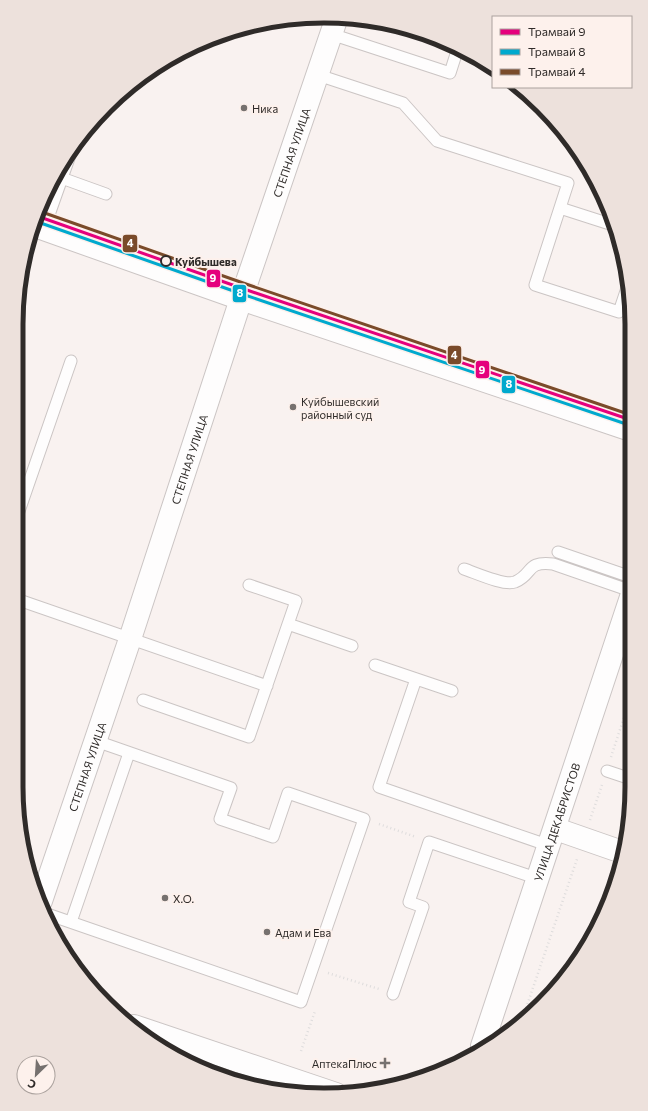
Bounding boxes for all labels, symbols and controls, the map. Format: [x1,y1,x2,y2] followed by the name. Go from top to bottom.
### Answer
[492,16,632,88] legend
[528,24,586,38] text: Трамвай 9
[528,44,586,58] text: Трамвай 8
[528,64,585,78] text: Трамвай 4
[252,102,278,115] place label: Ника
[239,103,249,113] marker: Ника
[270,105,312,199] street label: СТЕПНАЯ УЛИЦА
[122,234,138,253] line badge: 4
[127,236,134,249] text: 4
[160,255,172,267] marker: Куйбышева
[175,255,237,268] place label: Куйбышева
[206,269,221,288] line badge: 9
[210,271,217,284] text: 9
[232,284,247,303] line badge: 8
[237,286,244,299] text: 8
[447,345,462,365] line badge: 4
[451,348,458,361] text: 4
[475,360,490,379] line badge: 9
[479,363,486,376] text: 9
[501,375,516,394] line badge: 8
[506,377,513,390] text: 8
[301,395,379,421] place label: Куйбышевский районный суд
[288,402,298,412] marker: Куйбышевский районный суд
[168,412,210,506] street label: СТЕПНАЯ УЛИЦА
[65,720,108,813] street label: СТЕПНАЯ УЛИЦА
[531,761,582,883] street label: УЛИЦА ДЕКАБРИСТОВ
[173,892,194,905] place label: X.O.
[160,893,170,903] marker: X.O.
[275,926,331,939] place label: Адам и Ева
[262,927,272,937] marker: Адам и Ева
[16,1055,56,1095] north arrow
[312,1057,377,1070] place label: АптекаПлюс
[380,1058,390,1068] marker: АптекаПлюс
[25,1077,38,1092] text: С

